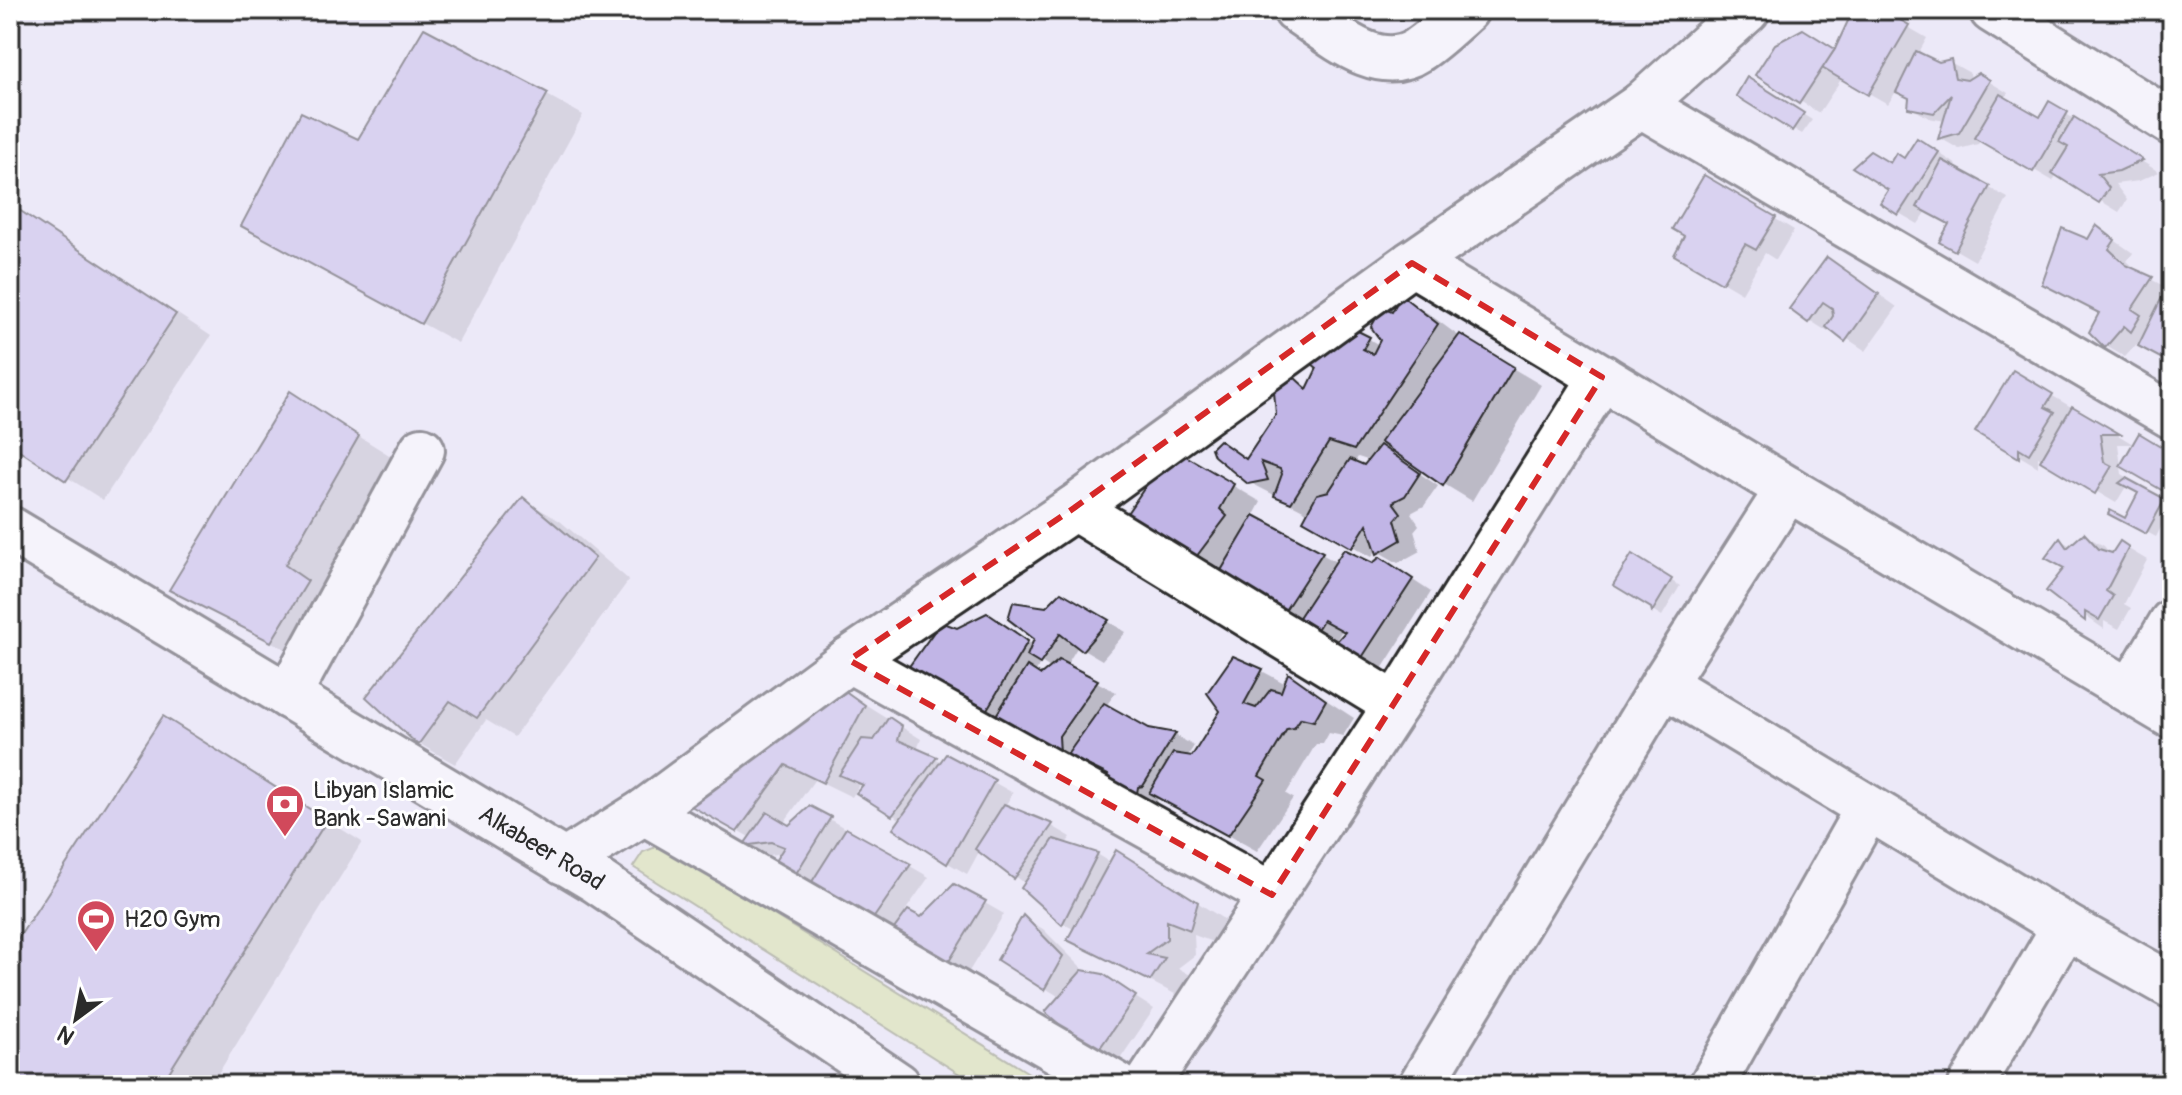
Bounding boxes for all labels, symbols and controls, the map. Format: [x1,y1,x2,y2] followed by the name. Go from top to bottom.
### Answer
[313,776,454,833] place label: Libyan Islamic Bank -Sawani
[264,783,306,838] bank icon: Libyan Islamic Bank -Sawani
[474,799,610,897] street label: Alkabeer Road
[75,898,117,953] sports icon: H2O Gym
[124,905,221,934] place label: H2O Gym
[36,979,116,1059] north arrow
[52,1019,80,1051] text: N

